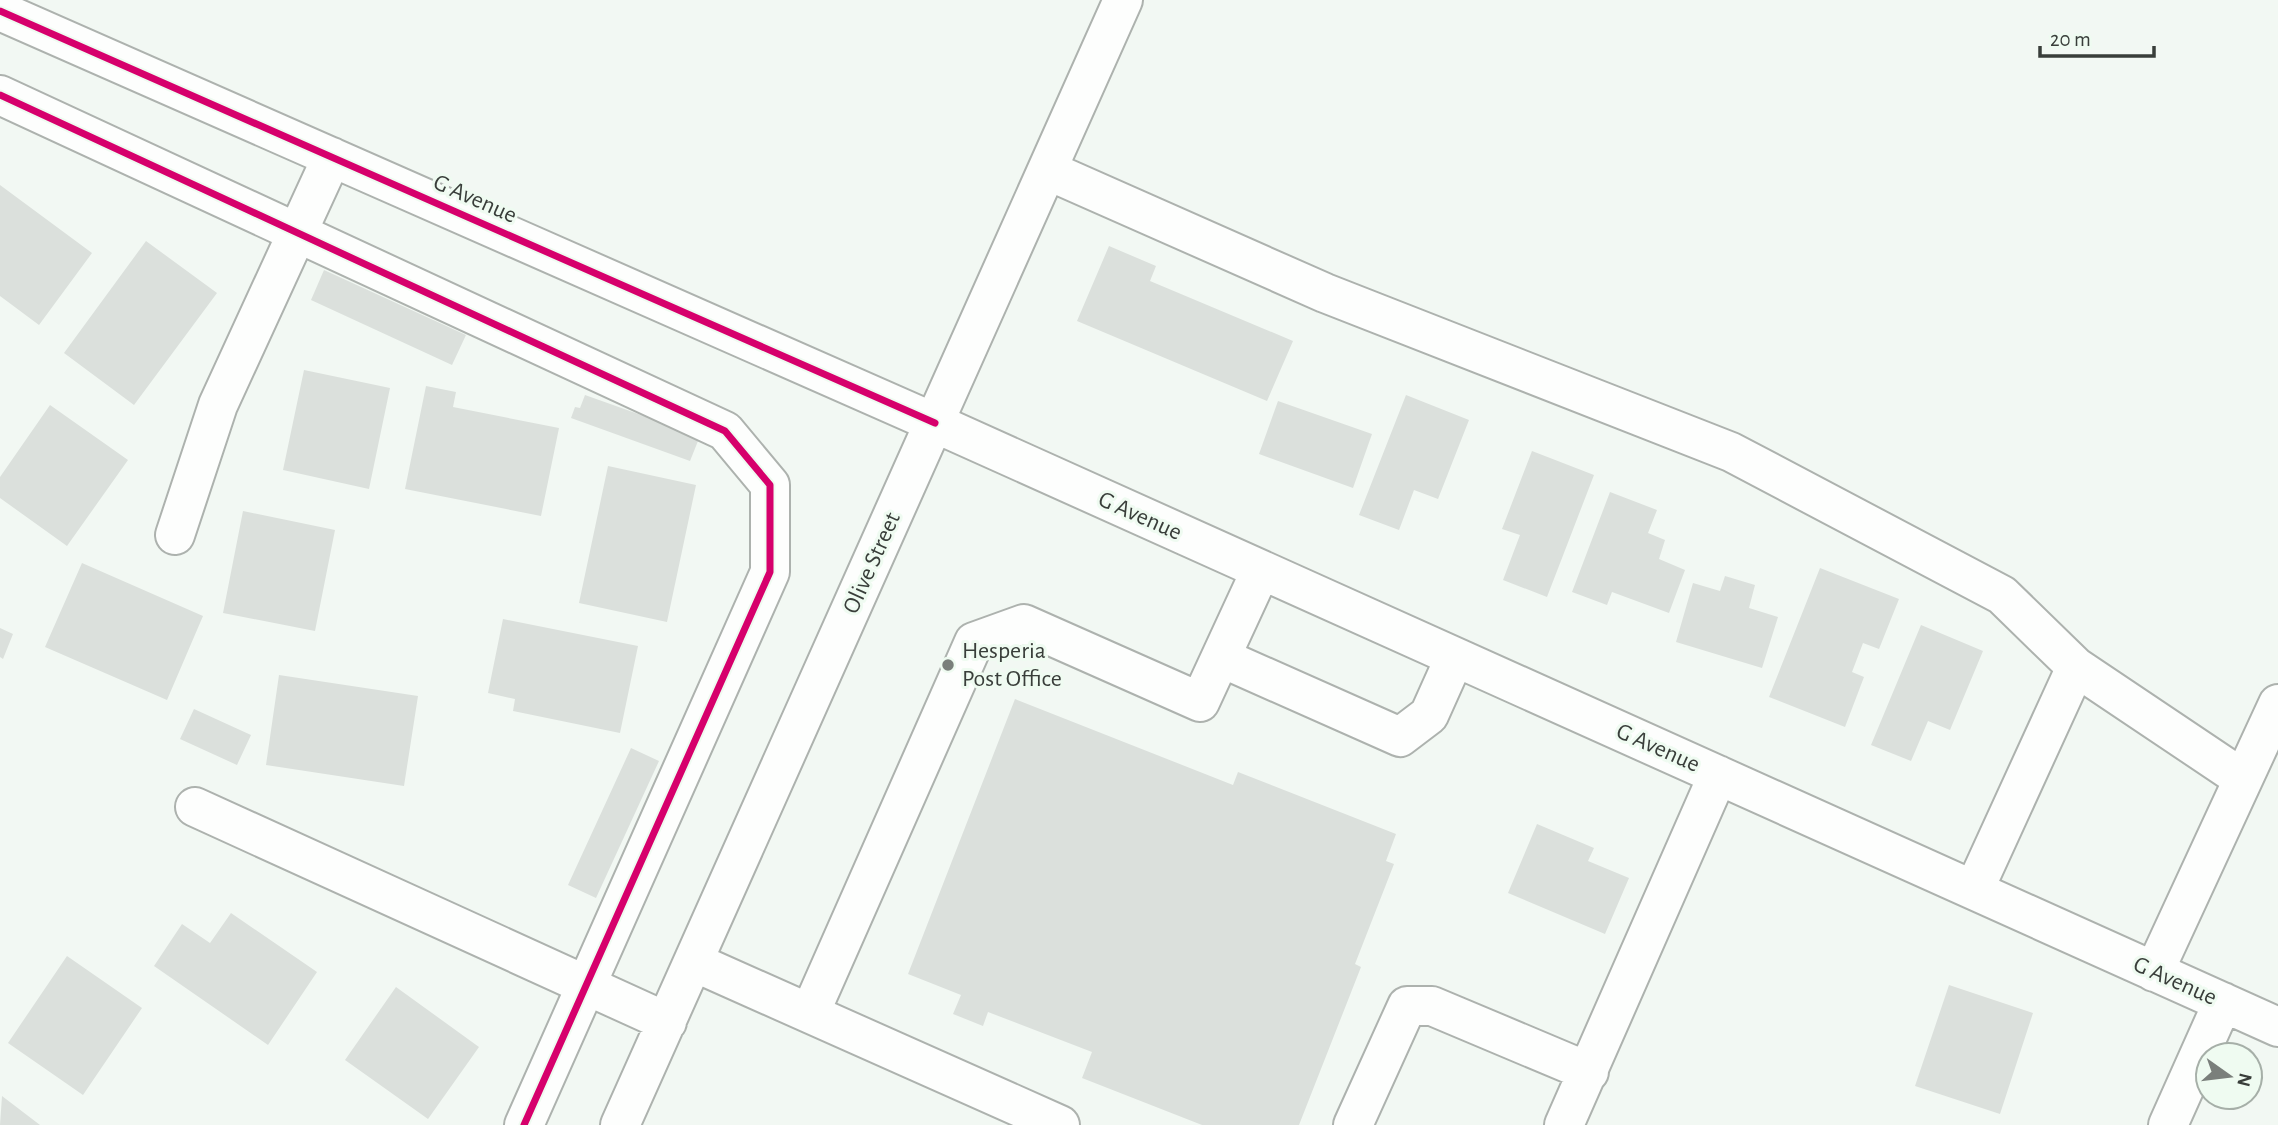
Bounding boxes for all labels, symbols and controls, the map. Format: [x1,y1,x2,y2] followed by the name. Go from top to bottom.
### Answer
[2040,14,2154,58] scale bar
[2050,29,2091,50] text: 20 m
[430,170,520,228] street label: G Avenue
[1095,487,1185,545] street label: G Avenue
[839,508,905,617] street label: Olive Street
[962,639,1062,691] place label: Hesperia Post Office
[940,657,956,673] marker: Hesperia Post Office
[1613,719,1703,777] street label: G Avenue
[2130,952,2220,1010] street label: G Avenue
[2194,1041,2264,1111] north arrow
[2233,1071,2255,1088] text: N

